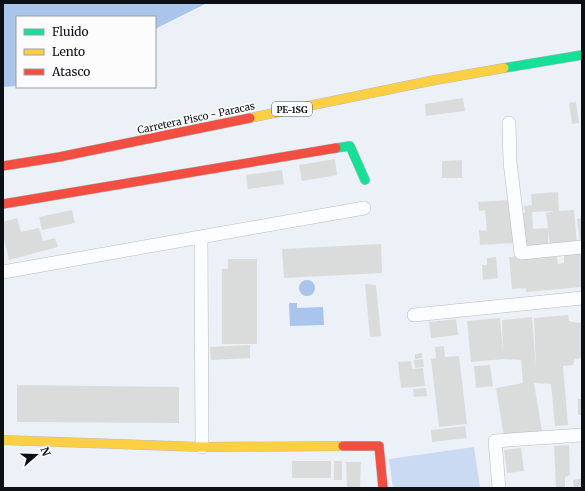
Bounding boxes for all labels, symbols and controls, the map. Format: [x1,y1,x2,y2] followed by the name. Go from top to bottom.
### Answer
[16,16,156,88] legend
[52,24,89,39] text: Fluido
[52,44,85,59] text: Lento
[51,64,90,79] text: Atasco
[136,99,256,137] street label: Carretera Pisco - Paracas
[272,102,312,116] road number: PE-1SG
[16,435,56,475] north arrow
[37,445,54,458] text: N

